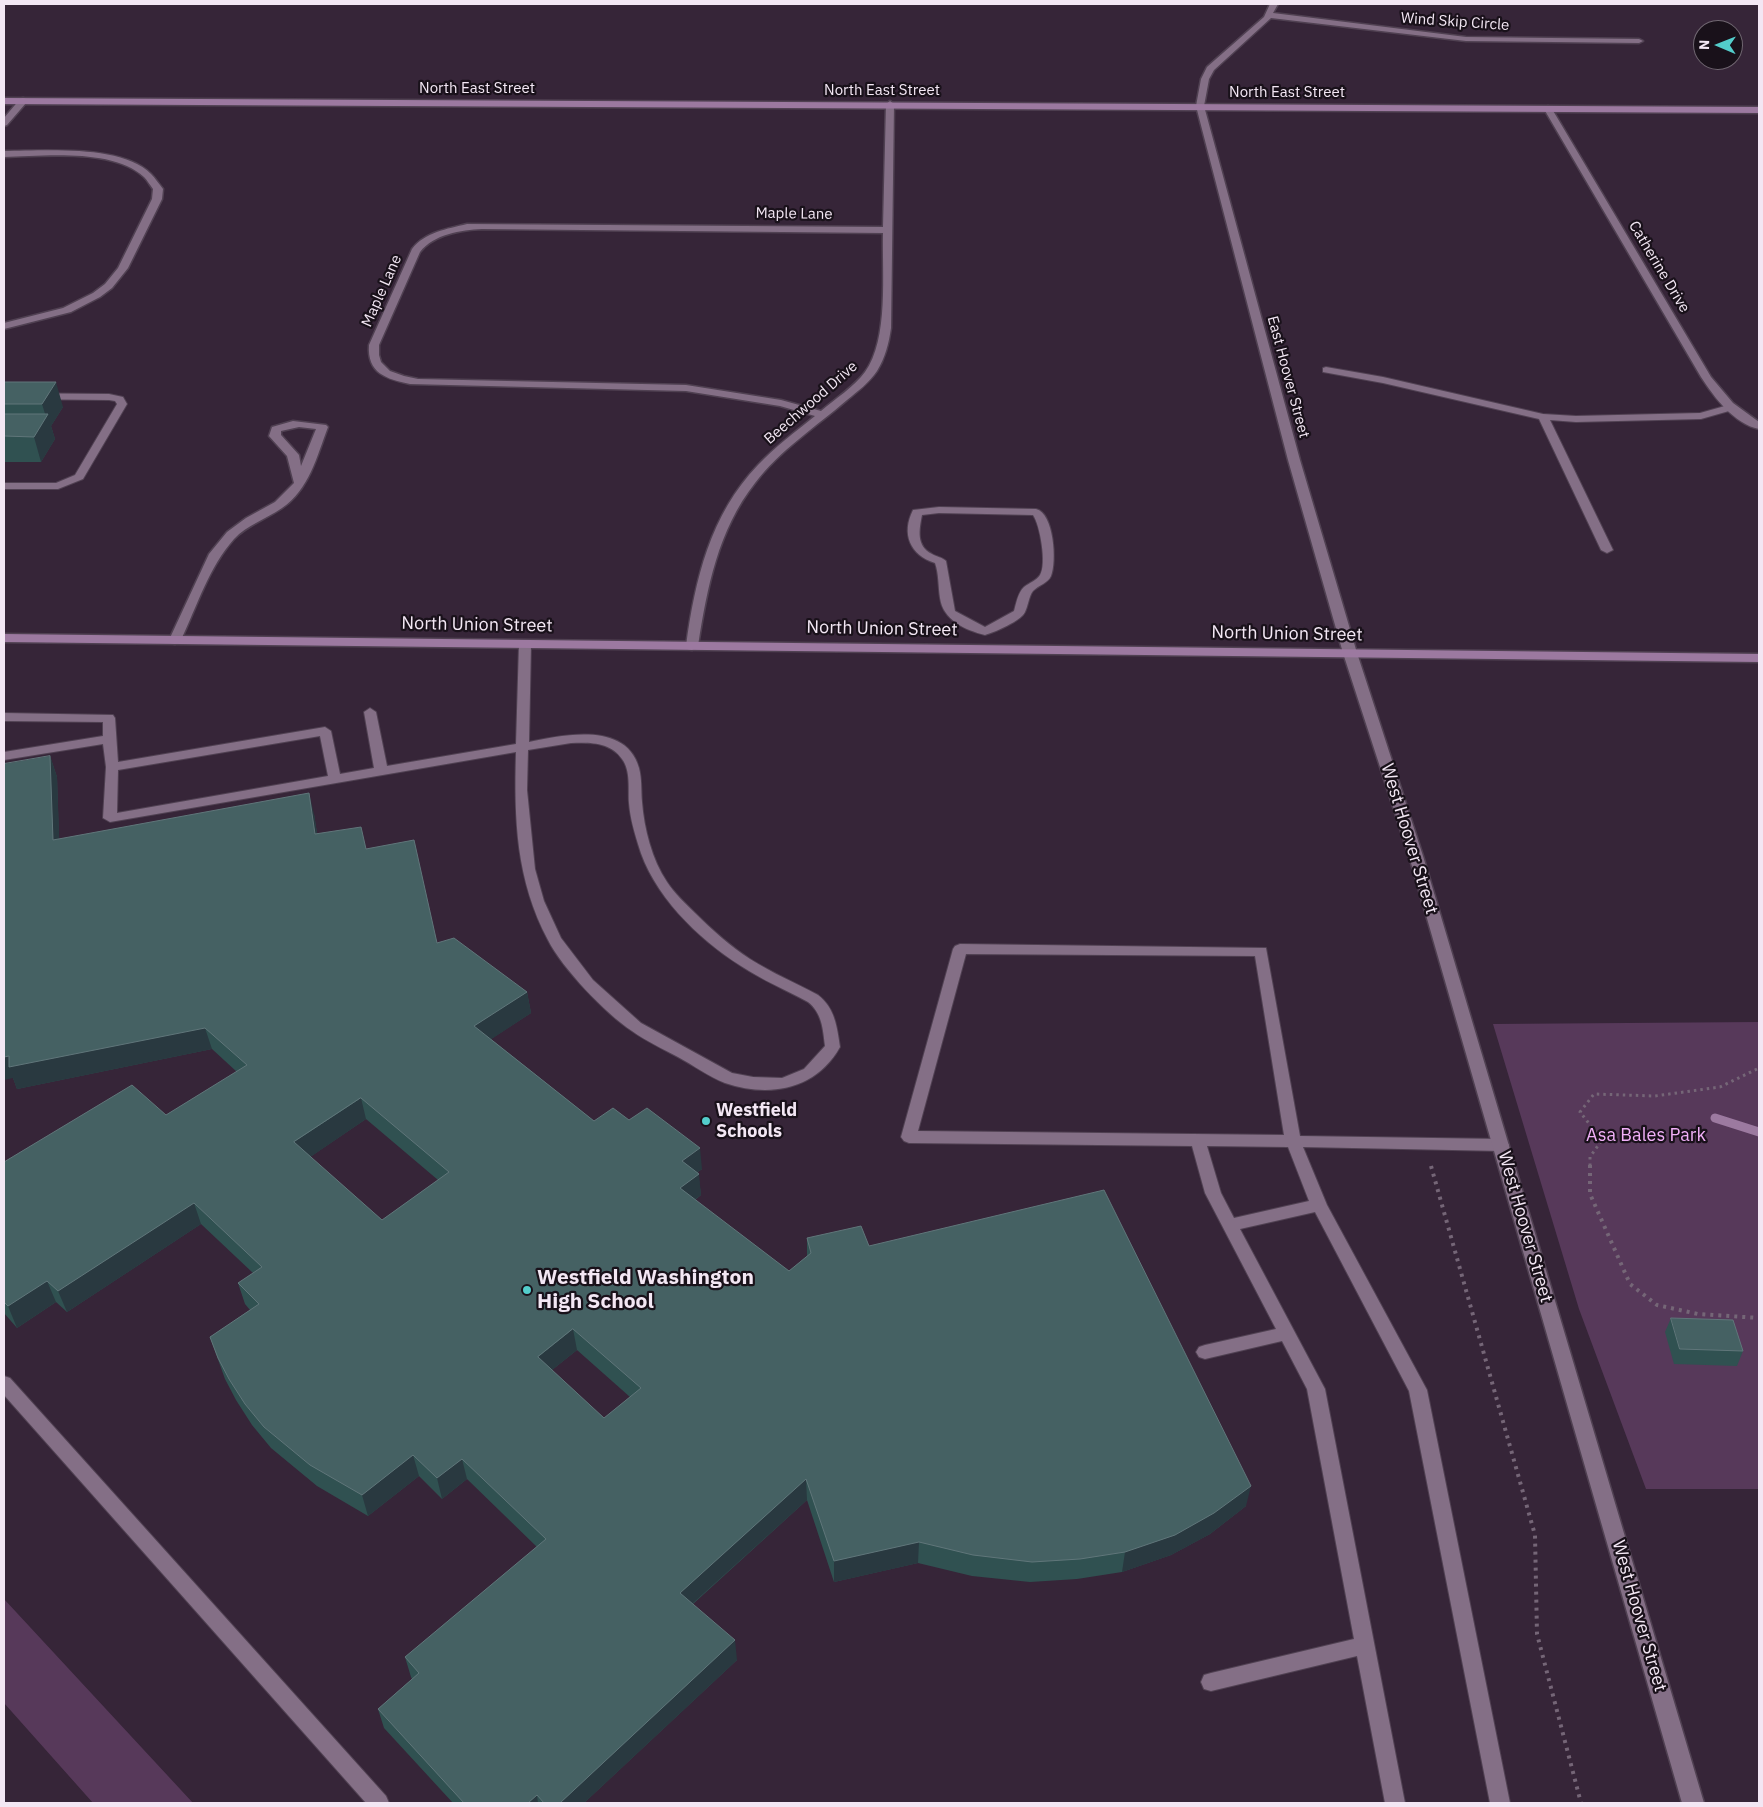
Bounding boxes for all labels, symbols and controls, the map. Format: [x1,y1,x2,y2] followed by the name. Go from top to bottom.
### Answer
[1400,9,1510,35] street label: Wind Skip Circle
[1693,20,1743,70] north arrow
[1695,40,1713,50] text: N
[419,80,535,98] street label: North East Street
[824,82,940,100] street label: North East Street
[1229,84,1345,102] street label: North East Street
[755,204,833,224] street label: Maple Lane
[1625,218,1693,316] street label: Catherine Drive
[358,252,406,330] street label: Maple Lane
[1263,314,1313,440] street label: East Hoover Street
[761,358,861,448] street label: Beechwood Drive
[401,613,553,637] street label: North Union Street
[806,617,958,641] street label: North Union Street
[1211,622,1363,646] street label: North Union Street
[1376,761,1442,917] street label: West Hoover Street
[716,1100,797,1142] place label: Westfield Schools
[700,1115,712,1127] marker: Westfield Schools
[1586,1125,1706,1147] park label: Asa Bales Park
[1493,1149,1557,1305] street label: West Hoover Street
[537,1265,754,1315] place label: Westfield Washington High School
[521,1284,533,1296] marker: Westfield Washington High School
[1607,1538,1671,1694] street label: West Hoover Street

